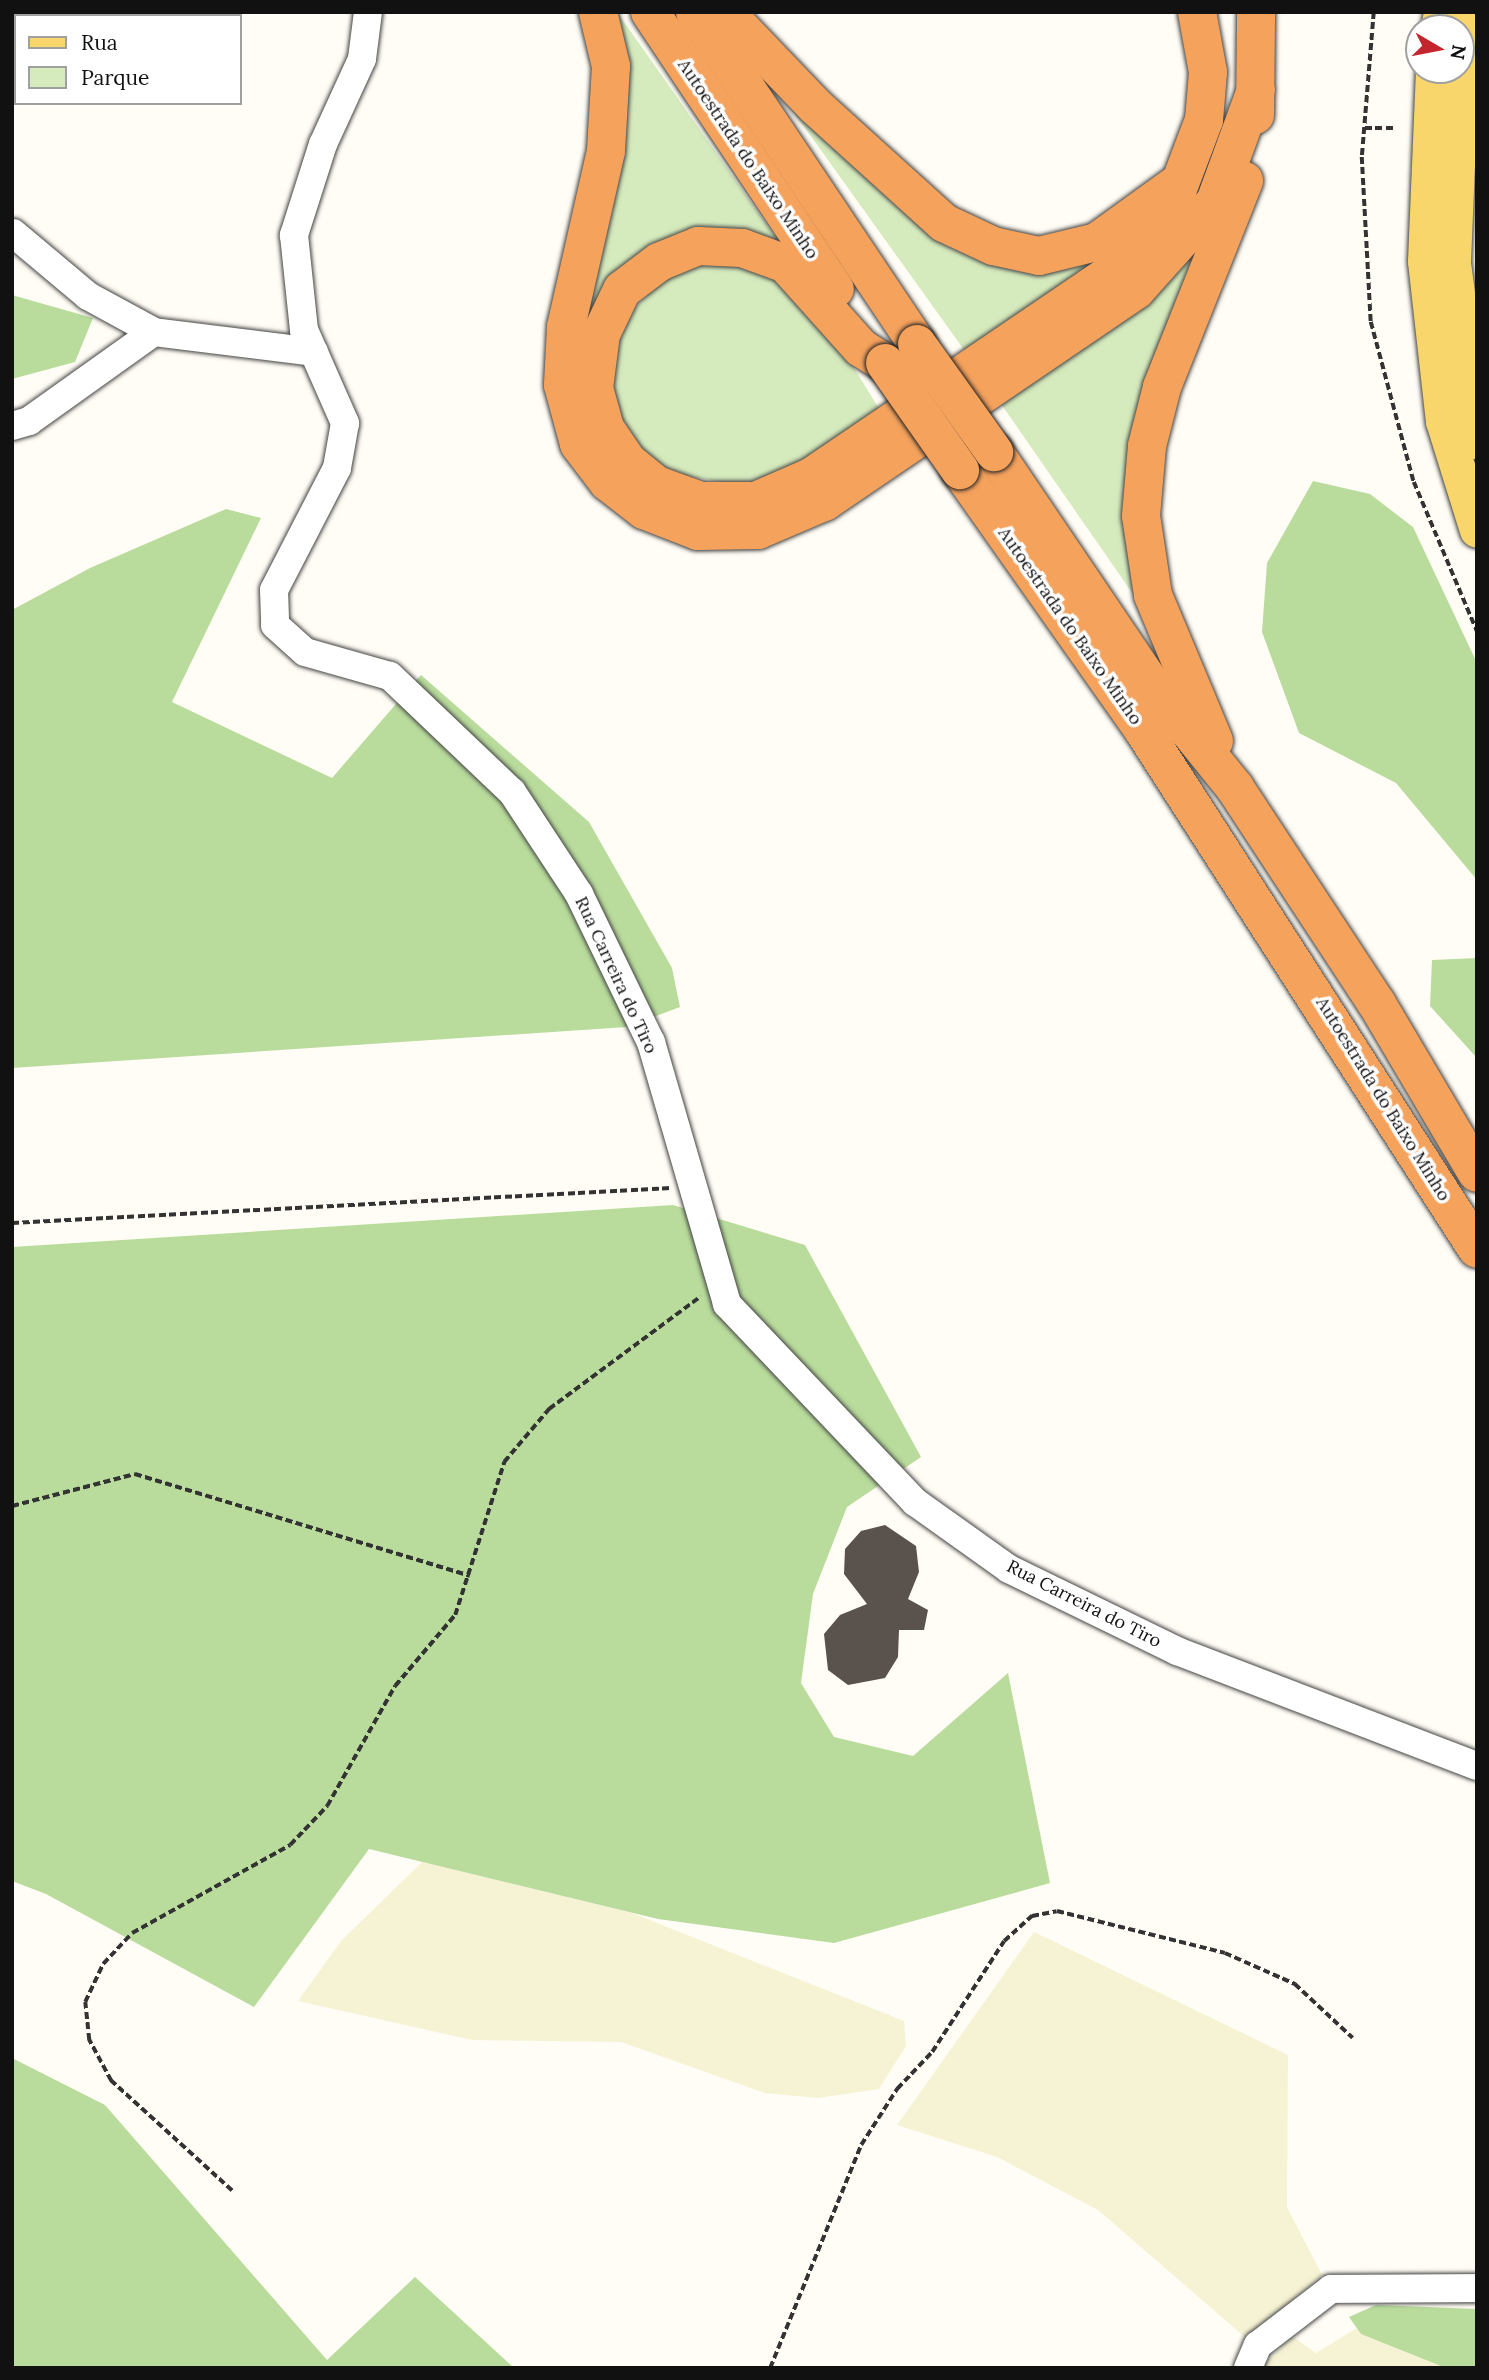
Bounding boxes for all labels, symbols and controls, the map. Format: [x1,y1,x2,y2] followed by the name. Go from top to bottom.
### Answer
[14,14,242,105] legend
[1405,14,1475,84] north arrow
[81,29,118,56] text: Rua
[1446,43,1472,62] text: N
[673,55,823,263] street label: Autoestrada do Baixo Minho
[81,64,149,91] text: Parque
[993,523,1147,729] street label: Autoestrada do Baixo Minho
[570,893,662,1057] street label: Rua Carreira do Tiro
[1311,993,1455,1205] street label: Autoestrada do Baixo Minho
[1003,1556,1165,1652] street label: Rua Carreira do Tiro

